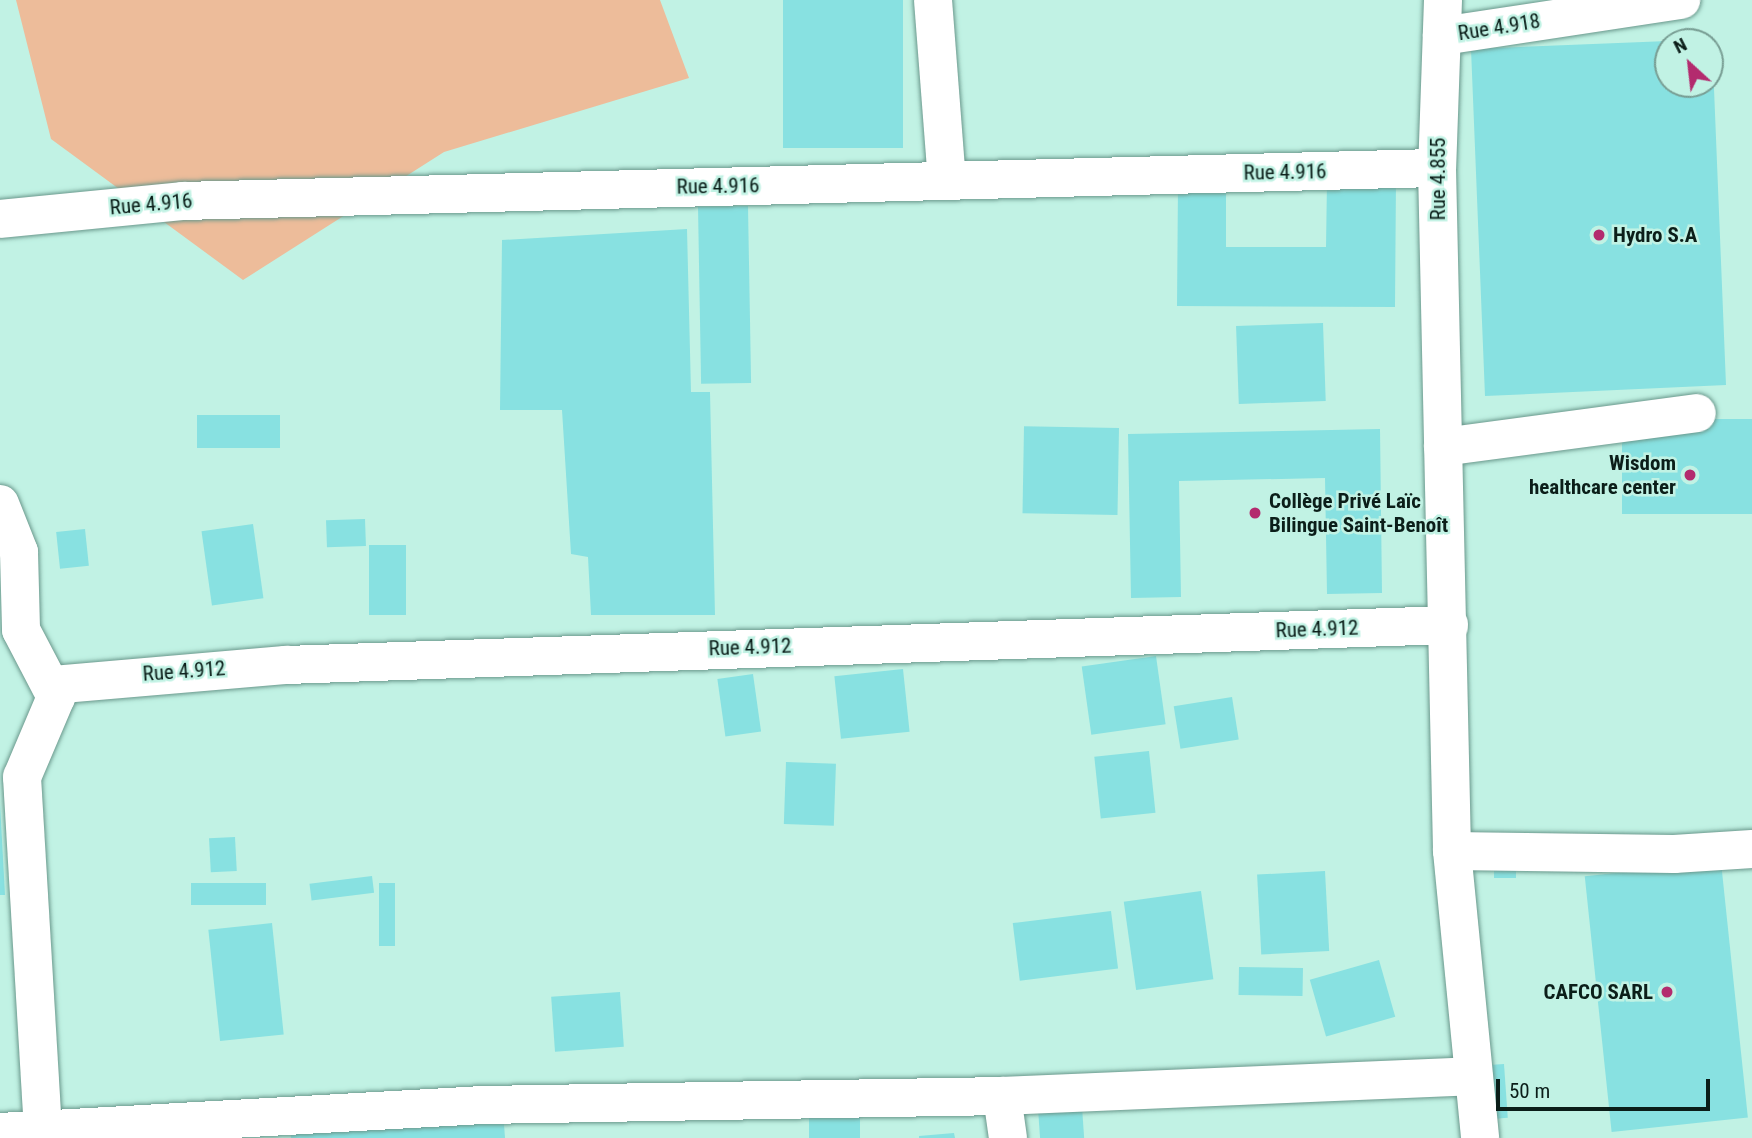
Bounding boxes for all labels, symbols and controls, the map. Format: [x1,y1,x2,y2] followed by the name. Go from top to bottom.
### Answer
[1456,8,1542,46] street label: Rue 4.918
[1654,28,1724,98] north arrow
[1670,33,1691,59] text: N
[1425,138,1451,220] street label: Rue 4.855
[1243,159,1327,185] street label: Rue 4.916
[676,173,760,199] street label: Rue 4.916
[109,188,193,220] street label: Rue 4.916
[1613,222,1697,248] place label: Hydro S.A
[1591,227,1607,243] marker: Hydro S.A
[1529,450,1676,500] place label: Wisdom healthcare center
[1682,467,1698,483] marker: Wisdom healthcare center
[1269,488,1448,538] place label: Collège Privé Laïc Bilingue Saint-Benoît
[1247,505,1263,521] marker: Collège Privé Laïc Bilingue Saint-Benoît
[1275,615,1359,643] street label: Rue 4.912
[708,633,792,661] street label: Rue 4.912
[142,656,226,686] street label: Rue 4.912
[1543,979,1653,1005] place label: CAFCO SARL
[1659,984,1675,1000] marker: CAFCO SARL
[1500,1064,1714,1108] scale bar
[1509,1079,1550,1103] text: 50 m

